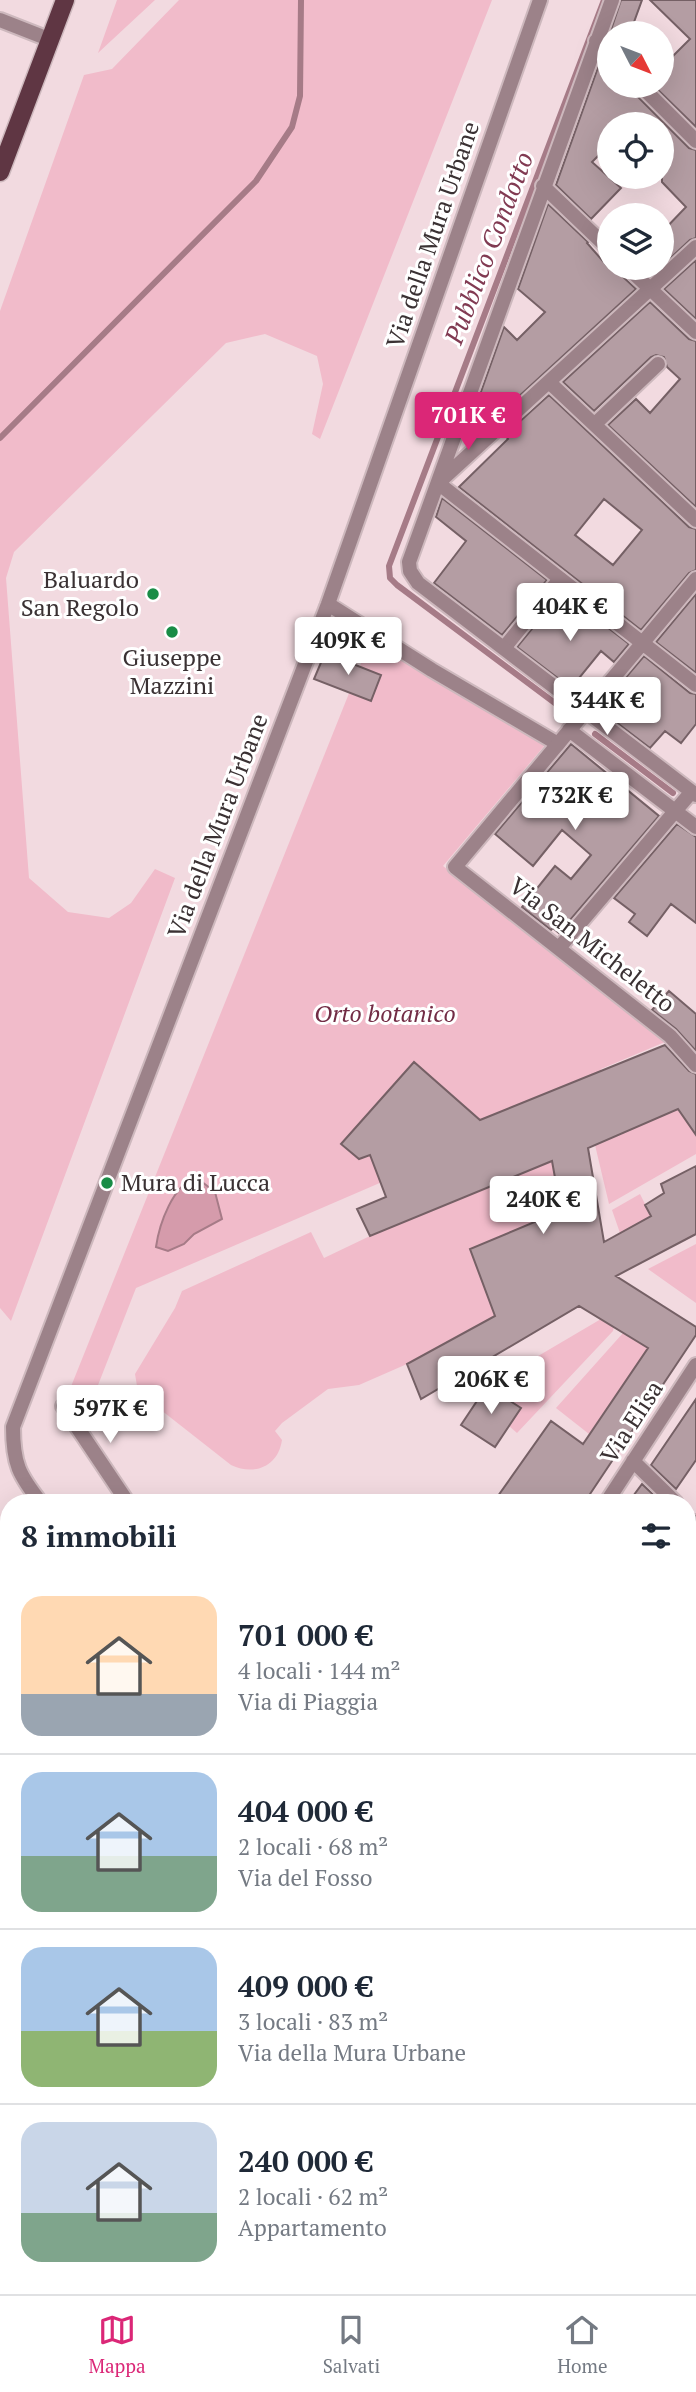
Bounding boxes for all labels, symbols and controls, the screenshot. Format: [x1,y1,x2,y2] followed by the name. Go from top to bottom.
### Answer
[597,21,674,98] north arrow
[597,21,674,280] map controls
[597,112,674,189] button: locate
[378,117,486,352] street label: Via della Mura Urbane
[435,147,540,350] water label: Pubblico Condotto
[597,203,674,280] button: layers
[411,392,525,452] pin: 701K €
[431,399,505,430] text: 701K €
[21,563,139,623] place label: Baluardo San Regolo
[513,584,627,643] pin: 404K €
[145,586,161,602] marker: Baluardo San Regolo
[533,590,607,621] text: 404K €
[291,618,405,677] pin: 409K €
[164,624,180,640] marker: Giuseppe Mazzini
[311,624,385,655] text: 409K €
[122,641,222,701] place label: Giuseppe Mazzini
[550,678,664,737] pin: 344K €
[570,684,644,715] text: 344K €
[159,709,275,942] street label: Via della Mura Urbane
[518,772,632,832] pin: 732K €
[538,779,612,810] text: 732K €
[503,869,682,1019] street label: Via San Micheletto
[314,997,456,1029] park label: Orto botanico
[121,1166,270,1198] place label: Mura di Lucca
[99,1175,115,1191] marker: Mura di Lucca
[486,1176,600,1236] pin: 240K €
[506,1183,580,1214] text: 240K €
[434,1356,548,1416] pin: 206K €
[454,1363,528,1394] text: 206K €
[593,1374,670,1469] street label: Via Elisa
[53,1386,167,1445] pin: 597K €
[73,1392,147,1423] text: 597K €
[21,1516,177,1556] text: 8 immobili
[637,1517,675,1555] icon: filters
[238,1615,373,1655] text: 701 000 €
[77,1624,161,1708] icon: home
[238,1655,401,1686] text: 4 locali · 144 m²
[238,1686,378,1717] text: Via di Piaggia
[238,1791,373,1831] text: 404 000 €
[77,1800,161,1884] icon: home
[238,1831,388,1862] text: 2 locali · 68 m²
[238,1862,373,1893] text: Via del Fosso
[238,1966,373,2006] text: 409 000 €
[77,1975,161,2059] icon: home
[238,2006,388,2037] text: 3 locali · 83 m²
[238,2037,466,2068] text: Via della Mura Urbane
[238,2141,373,2181] text: 240 000 €
[77,2150,161,2234] icon: home
[238,2181,388,2212] text: 2 locali · 62 m²
[238,2212,387,2243] text: Appartamento
[89,2311,146,2378] tab: Mappa
[323,2311,380,2378] tab: Salvati
[557,2311,607,2378] tab: Home

